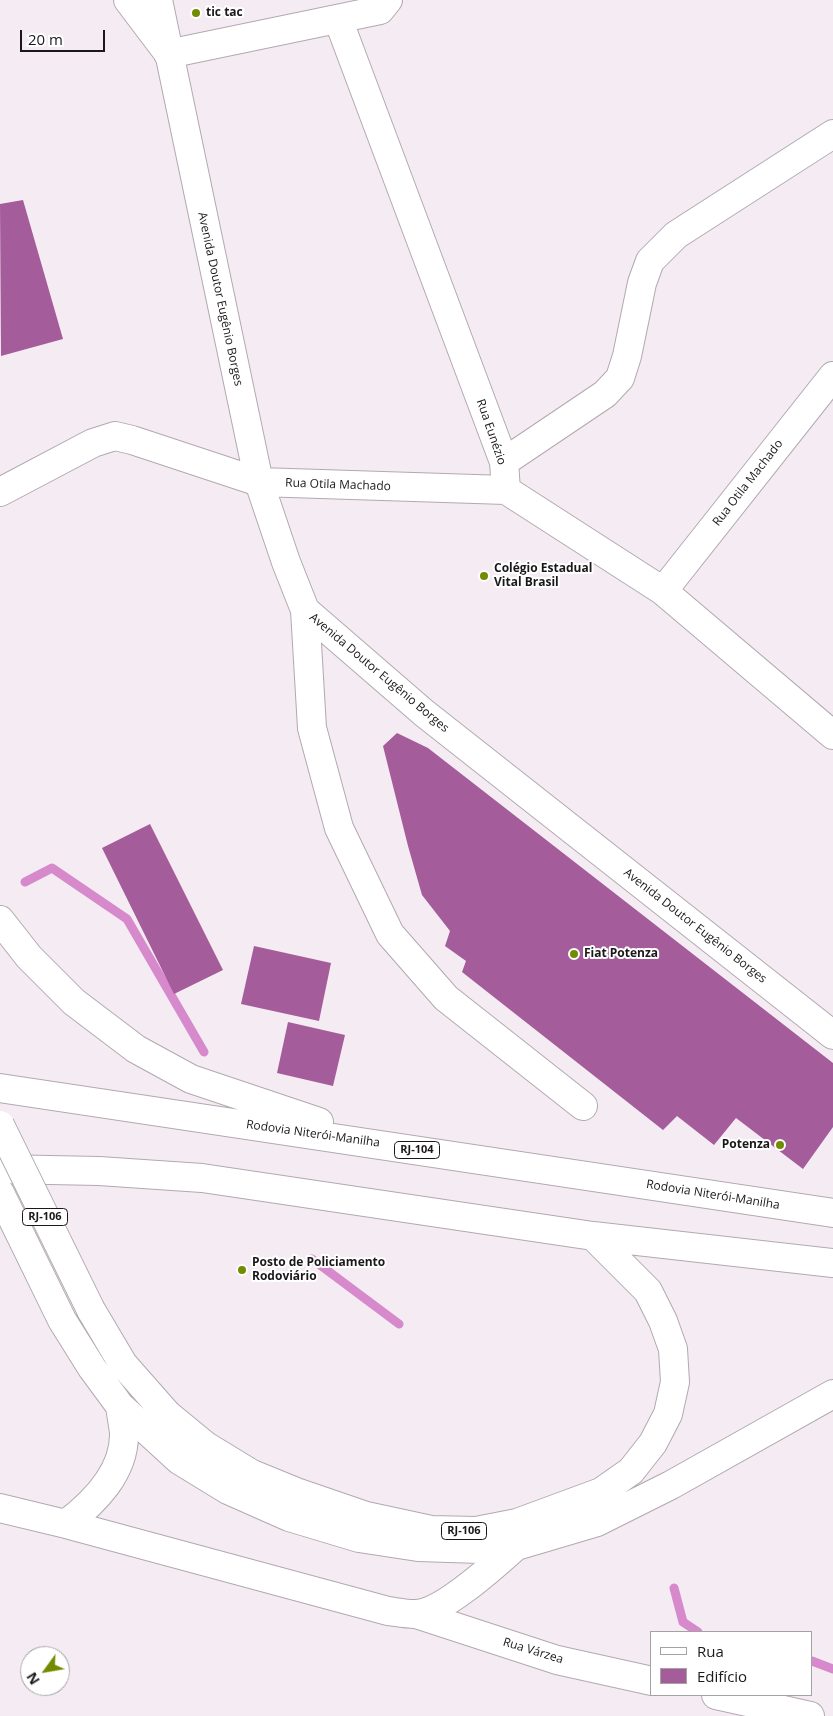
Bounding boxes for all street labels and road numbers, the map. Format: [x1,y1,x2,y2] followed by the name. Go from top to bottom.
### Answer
[195,211,245,387] street label: Avenida Doutor Eugênio Borges
[473,397,509,467] street label: Rua Eunézio
[710,437,786,529] street label: Rua Otila Machado
[285,476,391,494] street label: Rua Otila Machado
[306,610,452,736] street label: Avenida Doutor Eugênio Borges
[621,866,769,986] street label: Avenida Doutor Eugênio Borges
[245,1117,381,1151] street label: Rodovia Niterói-Manilha
[394,1142,440,1158] road number: RJ-104
[645,1177,781,1213] street label: Rodovia Niterói-Manilha
[22,1208,68,1226] road number: RJ-106
[442,1522,486,1540] road number: RJ-106
[501,1635,565,1667] street label: Rua Várzea

